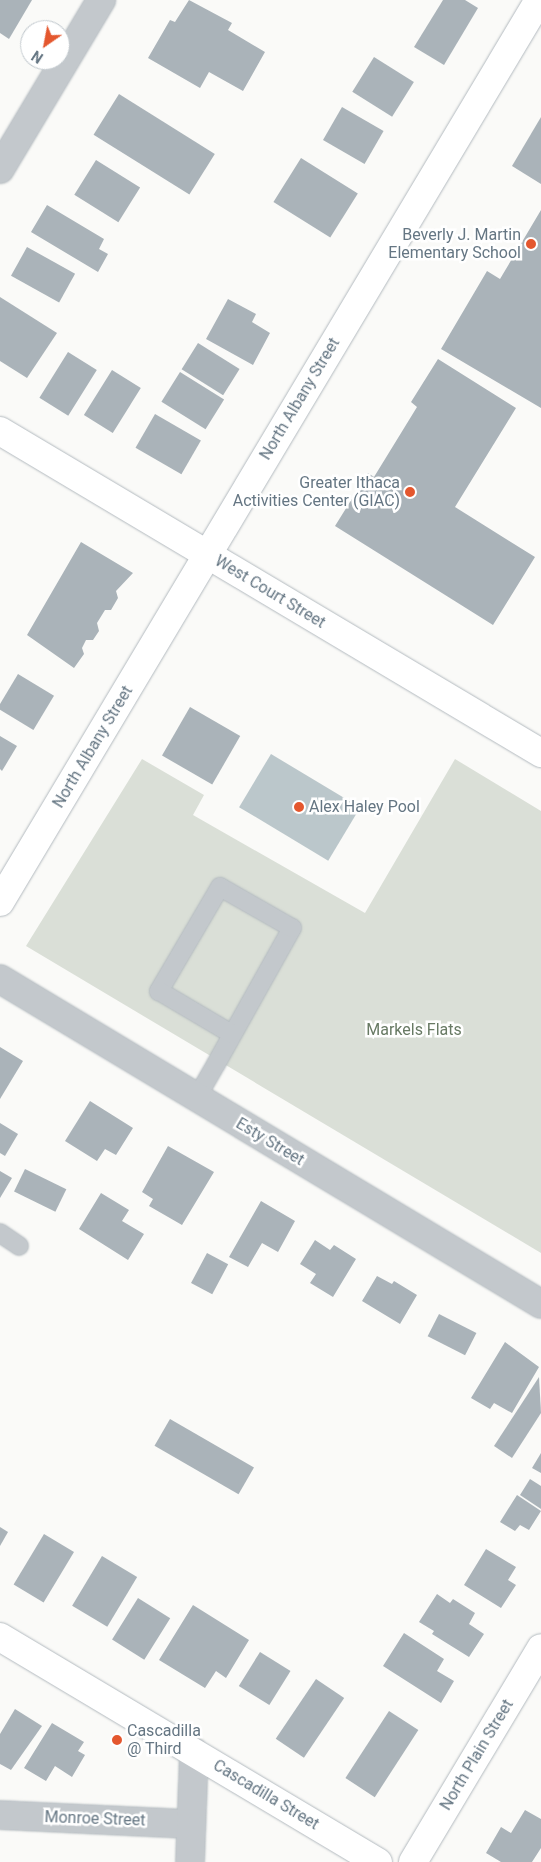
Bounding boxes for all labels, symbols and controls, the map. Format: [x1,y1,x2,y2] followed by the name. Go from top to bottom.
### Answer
[20,20,70,70] north arrow
[29,47,46,66] text: N
[388,225,521,263] place label: Beverly J. Martin Elementary School
[525,238,537,250] marker: Beverly J. Martin Elementary School
[256,334,344,464] street label: North Albany Street
[233,473,400,511] place label: Greater Ithaca Activities Center (GIAC)
[404,486,416,498] marker: Greater Ithaca Activities Center (GIAC)
[211,551,329,633] street label: West Court Street
[49,682,137,812] street label: North Albany Street
[309,797,420,817] place label: Alex Haley Pool
[293,801,305,813] marker: Alex Haley Pool
[366,1020,462,1040] park label: Markels Flats
[232,1114,308,1170] street label: Esty Street
[436,1696,518,1814] street label: North Plain Street
[127,1721,201,1759] place label: Cascadilla @ Third
[111,1734,123,1746] marker: Cascadilla @ Third
[210,1756,322,1834] street label: Cascadilla Street
[44,1808,146,1830] street label: Monroe Street

